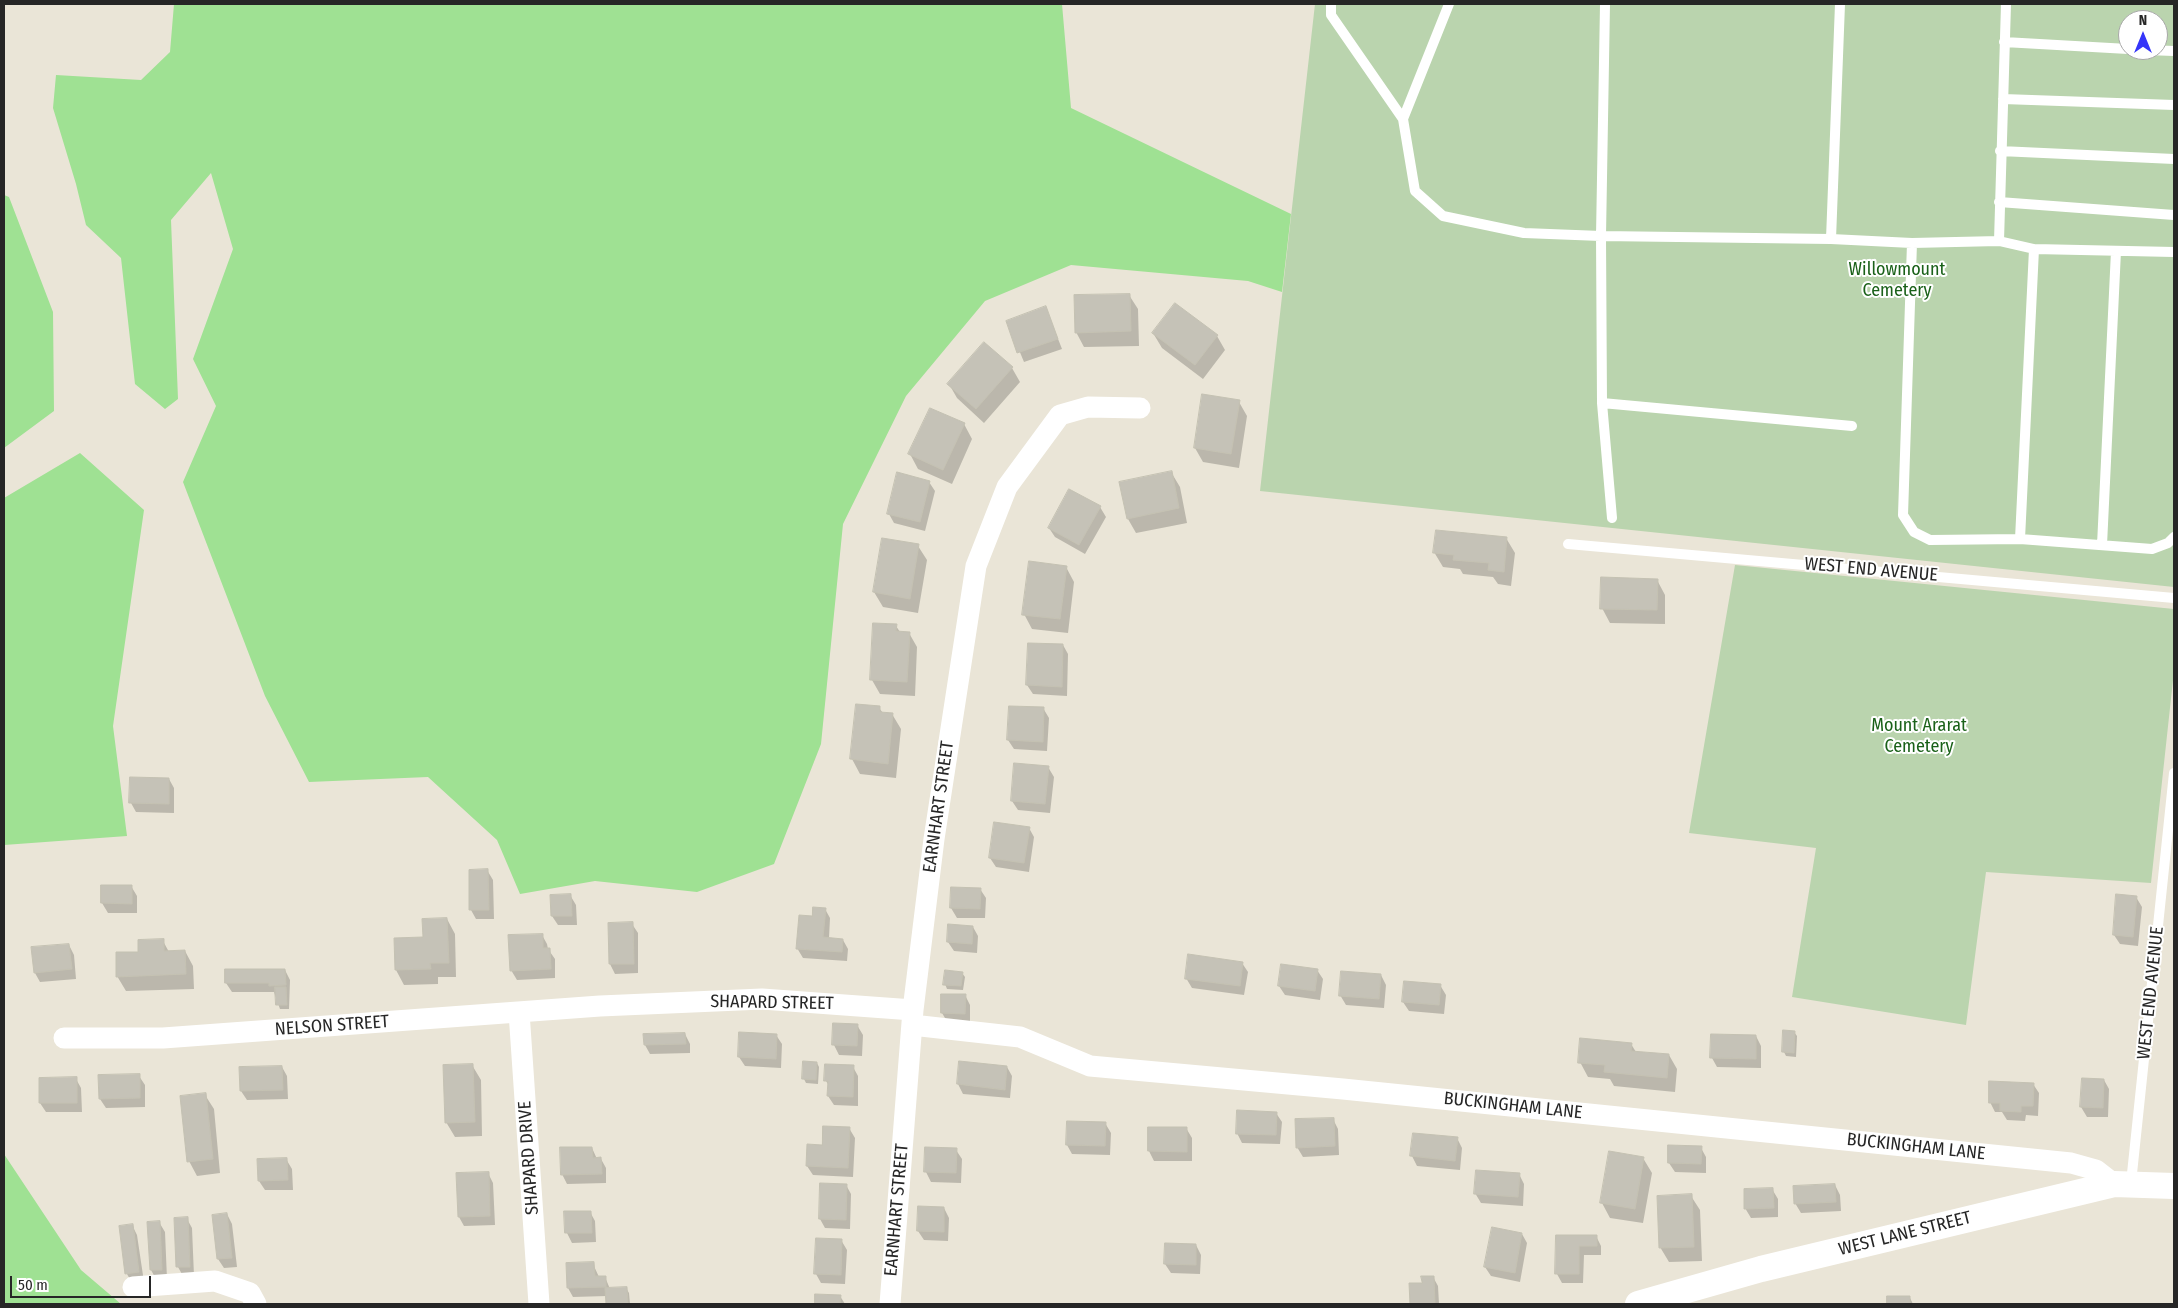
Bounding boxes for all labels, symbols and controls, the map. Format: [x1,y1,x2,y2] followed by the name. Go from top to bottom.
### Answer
[2118,10,2168,60] north arrow
[2139,12,2147,29] text: N
[1849,259,1945,302] park label: Willowmount Cemetery
[1803,553,1939,587] street label: WEST END AVENUE
[1871,715,1967,758] park label: Mount Ararat Cemetery
[919,740,959,874] street label: EARNHART STREET
[2133,925,2169,1061] street label: WEST END AVENUE
[710,991,834,1015] street label: SHAPARD STREET
[274,1011,390,1041] street label: NELSON STREET
[1443,1088,1583,1124] street label: BUCKINGHAM LANE
[514,1100,544,1216] street label: SHAPARD DRIVE
[1846,1129,1986,1165] street label: BUCKINGHAM LANE
[880,1143,914,1277] street label: EARNHART STREET
[1837,1207,1973,1261] street label: WEST LANE STREET
[12,1266,154,1298] scale bar
[18,1276,48,1294] text: 50 m

